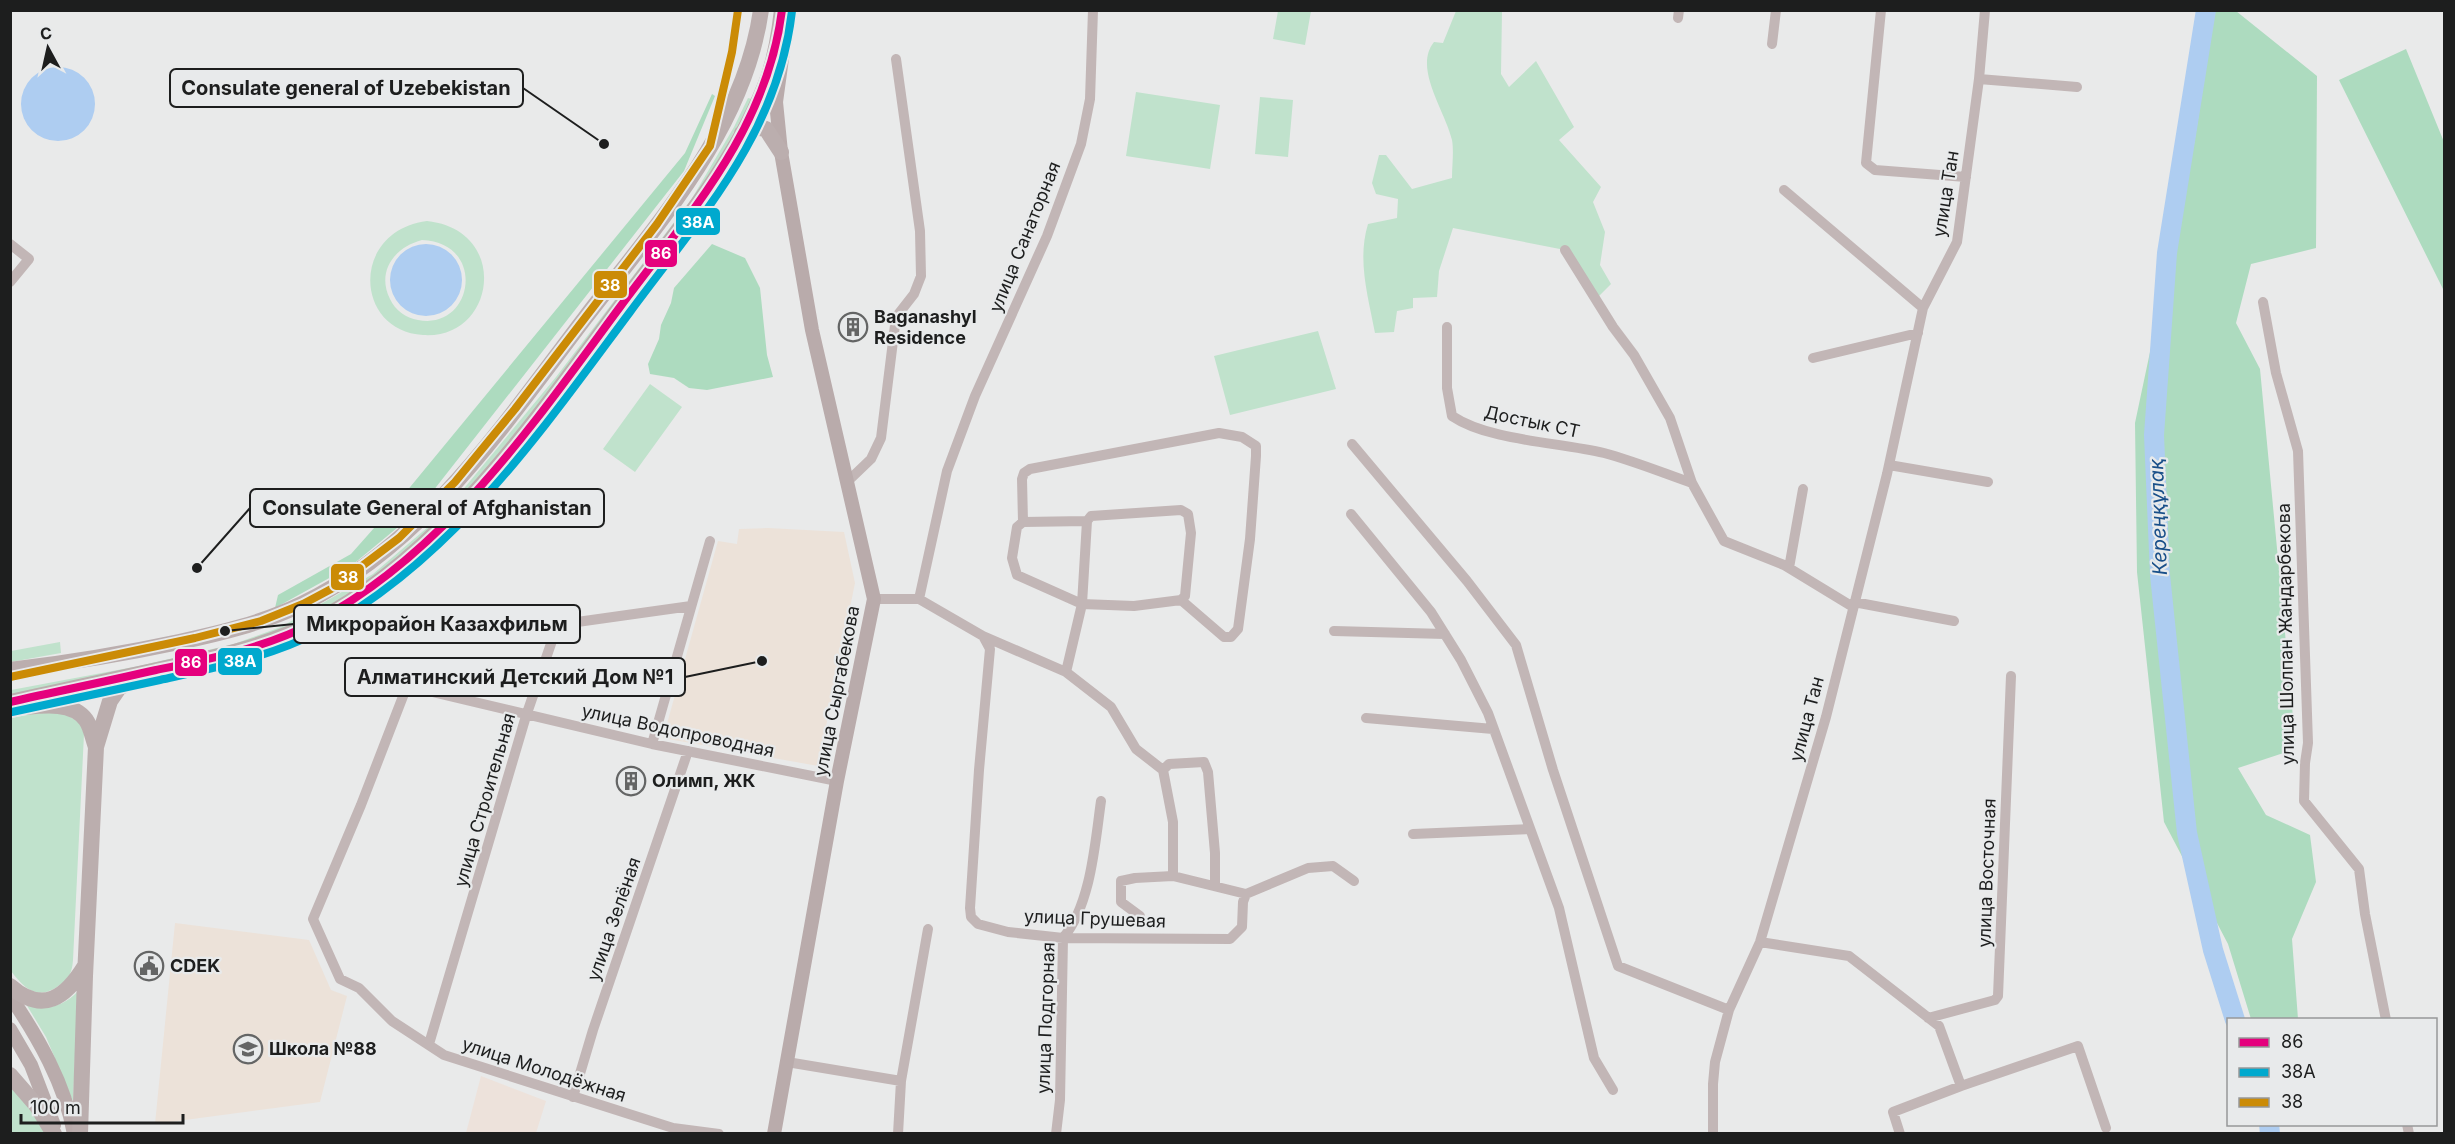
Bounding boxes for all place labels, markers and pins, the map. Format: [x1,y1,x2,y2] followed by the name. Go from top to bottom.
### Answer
[170,69,523,107] callout: Consulate general of Uzebekistan
[874,306,977,348] place label: Baganashyl Residence
[837,311,869,343] building icon: Baganashyl Residence
[250,489,604,527] callout: Consulate General of Afghanistan
[294,605,580,643] callout: Микрорайон Казахфильм
[345,658,685,696] callout: Алматинский Детский Дом №1
[615,765,647,797] building icon: Олимп, ЖК
[652,770,756,791] place label: Олимп, ЖК
[133,950,165,982] public building icon: CDEK
[170,955,220,976] place label: CDEK
[232,1033,264,1065] school or university icon: Школа №88
[269,1038,377,1059] place label: Школа №88

